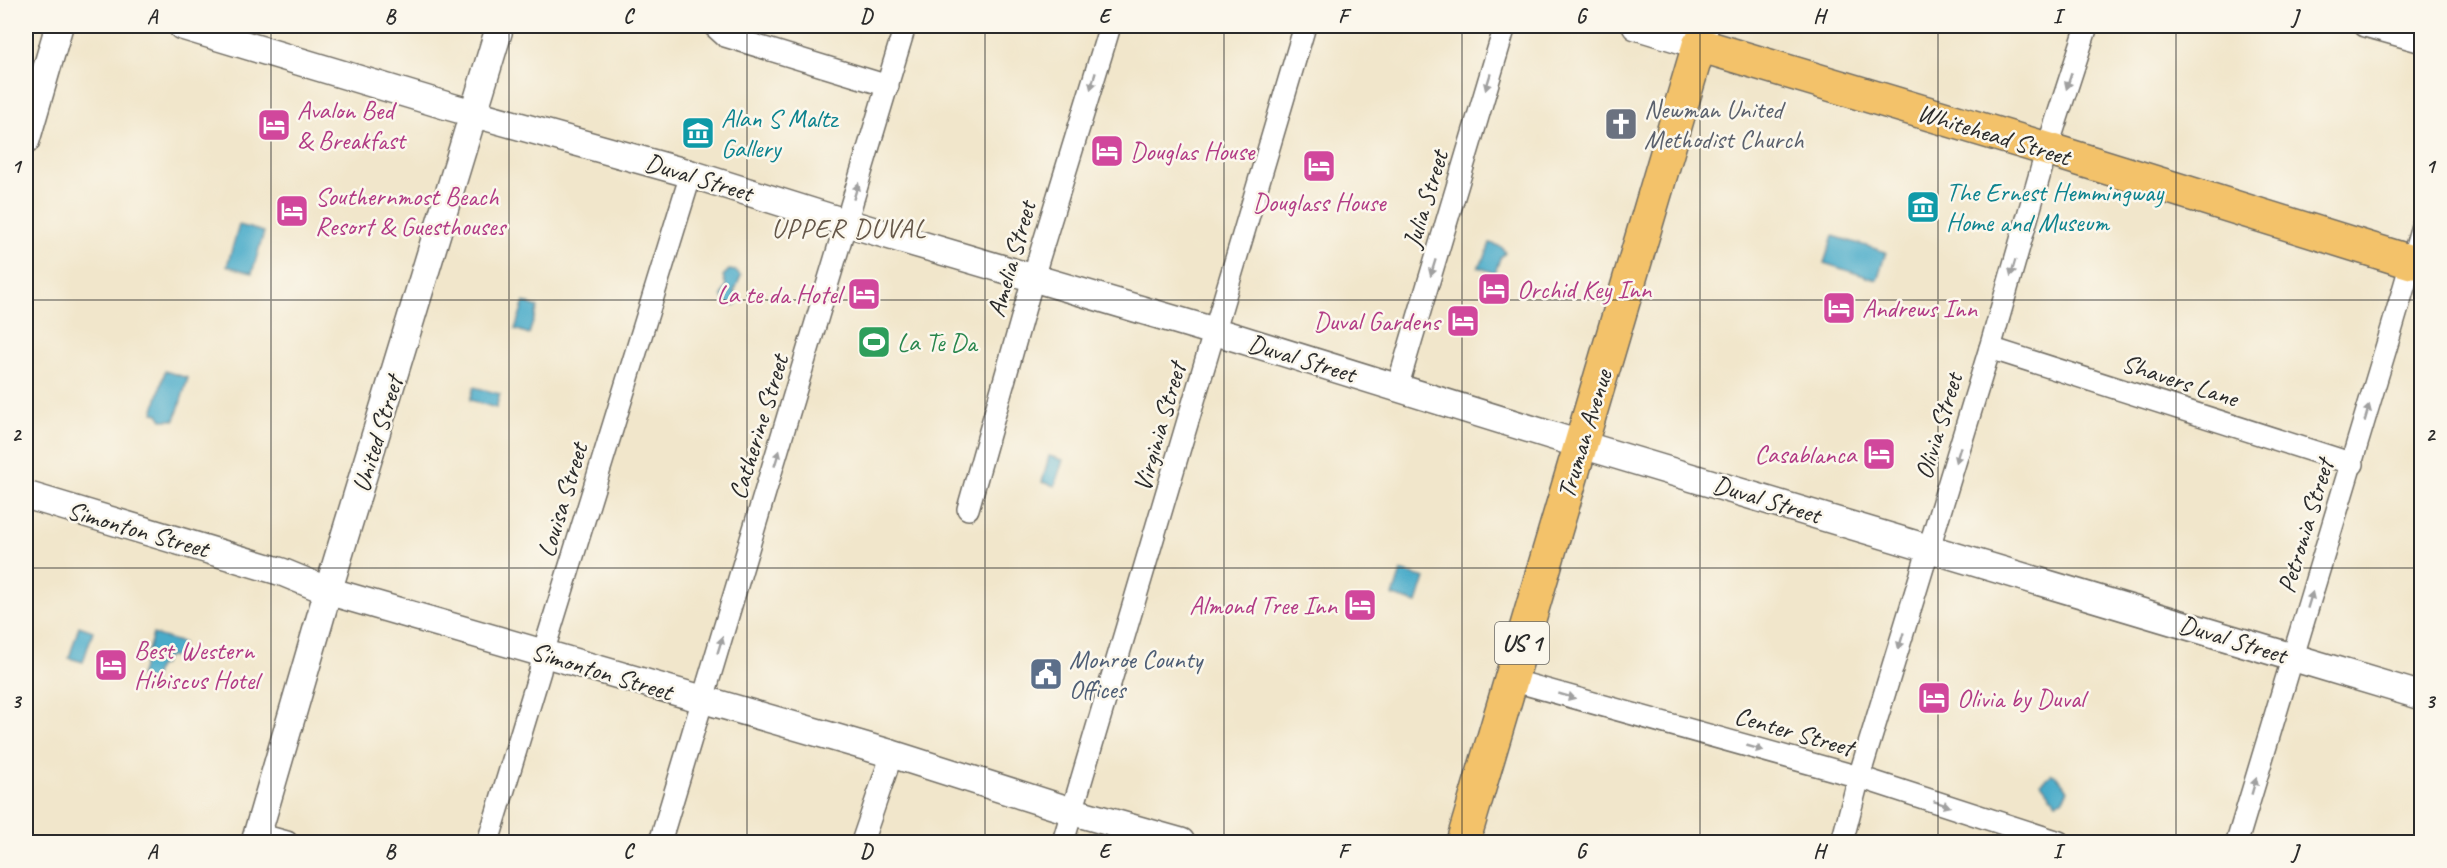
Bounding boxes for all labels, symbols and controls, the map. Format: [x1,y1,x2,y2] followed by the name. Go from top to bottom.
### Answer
[147,4,159,29] text: A
[385,4,397,29] text: B
[623,4,635,29] text: C
[860,4,874,29] text: D
[1099,4,1113,29] text: E
[1338,4,1352,29] text: F
[1576,4,1589,29] text: G
[1813,4,1828,29] text: H
[2053,4,2066,29] text: I
[2290,4,2302,29] text: J
[2064,72,2073,90] one-way arrow
[1088,73,1097,91] one-way arrow
[1483,73,1492,91] one-way arrow
[1644,93,1805,156] place label: Newman United Methodist Church
[297,94,407,157] place label: Avalon Bed & Breakfast
[1914,96,2076,174] street label: Whitehead Street
[721,102,840,165] place label: Alan S Maltz Gallery
[1603,106,1639,142] church icon: Newman United Methodist Church
[256,107,292,143] hotel icon: Avalon Bed & Breakfast
[680,115,716,151] museum icon: Alan S Maltz Gallery
[1089,133,1125,169] hotel icon: Douglas House
[1130,135,1256,168] place label: Douglas House
[1395,144,1457,254] street label: Julia Street
[641,146,759,210] street label: Duval Street
[1301,148,1337,184] hotel icon: Douglass House
[12,154,23,179] text: 1
[2426,154,2437,179] text: 1
[1946,176,2165,239] place label: The Ernest Hemmingway Home and Museum
[315,180,508,243] place label: Southernmost Beach Resort & Guesthouses
[852,182,861,200] one-way arrow
[1252,186,1387,219] place label: Douglass House
[1905,189,1941,225] museum icon: The Ernest Hemmingway Home and Museum
[274,193,310,229] hotel icon: Southernmost Beach Resort & Guesthouses
[979,195,1044,321] street label: Amelia Street
[771,211,927,245] district label: UPPER DUVAL
[2008,259,2017,277] one-way arrow
[1428,260,1437,278] one-way arrow
[1476,271,1512,307] hotel icon: Orchid Key Inn
[1517,273,1652,306] place label: Orchid Key Inn
[846,276,882,312] hotel icon: La te da Hotel
[716,278,846,311] place label: La te da Hotel
[1821,290,1857,326] hotel icon: Andrews Inn
[1862,292,1978,325] place label: Andrews Inn
[1445,303,1481,339] hotel icon: Duval Gardens
[1313,305,1442,338] place label: Duval Gardens
[856,324,892,360] sports icon: La Te Da
[897,326,979,359] place label: La Te Da
[1244,327,1362,391] street label: Duval Street
[2118,346,2244,416] street label: Shavers Lane
[721,349,797,503] street label: Catherine Street
[1125,356,1194,495] street label: Virginia Street
[1549,364,1620,503] street label: Truman Avenue
[1907,367,1971,483] street label: Olivia Street
[344,369,412,496] street label: United Street
[2363,404,2372,422] one-way arrow
[12,422,23,447] text: 2
[2426,422,2437,447] text: 2
[1861,436,1897,472] hotel icon: Casablanca
[530,437,596,561] street label: Louisa Street
[1755,438,1858,471] place label: Casablanca
[1953,446,1962,464] one-way arrow
[773,449,782,467] one-way arrow
[2270,452,2342,597] street label: Petronia Street
[1709,468,1827,532] street label: Duval Street
[63,494,215,566] street label: Simonton Street
[1342,587,1378,623] hotel icon: Almond Tree Inn
[1189,589,1338,622] place label: Almond Tree Inn
[2306,591,2315,609] one-way arrow
[2175,608,2293,672] street label: Duval Street
[1495,622,1549,664] road number: US 1
[1896,632,1905,650] one-way arrow
[134,634,263,697] place label: Best Western Hibiscus Hotel
[528,634,678,709] street label: Simonton Street
[716,636,725,654] one-way arrow
[1069,643,1204,706] place label: Monroe County Offices
[93,647,129,683] hotel icon: Best Western Hibiscus Hotel
[1028,656,1064,692] public building icon: Monroe County Offices
[1916,680,1952,716] hotel icon: Olivia by Duval
[1957,682,2089,715] place label: Olivia by Duval
[12,689,23,714] text: 3
[2426,689,2437,714] text: 3
[1558,692,1576,701] one-way arrow
[1731,699,1860,765] street label: Center Street
[1746,744,1764,753] one-way arrow
[2250,777,2259,795] one-way arrow
[1933,800,1951,809] one-way arrow
[147,839,159,864] text: A
[385,839,397,864] text: B
[623,839,635,864] text: C
[860,839,874,864] text: D
[1099,839,1113,864] text: E
[1338,839,1352,864] text: F
[1576,839,1589,864] text: G
[1813,839,1828,864] text: H
[2053,839,2066,864] text: I
[2290,839,2302,864] text: J

